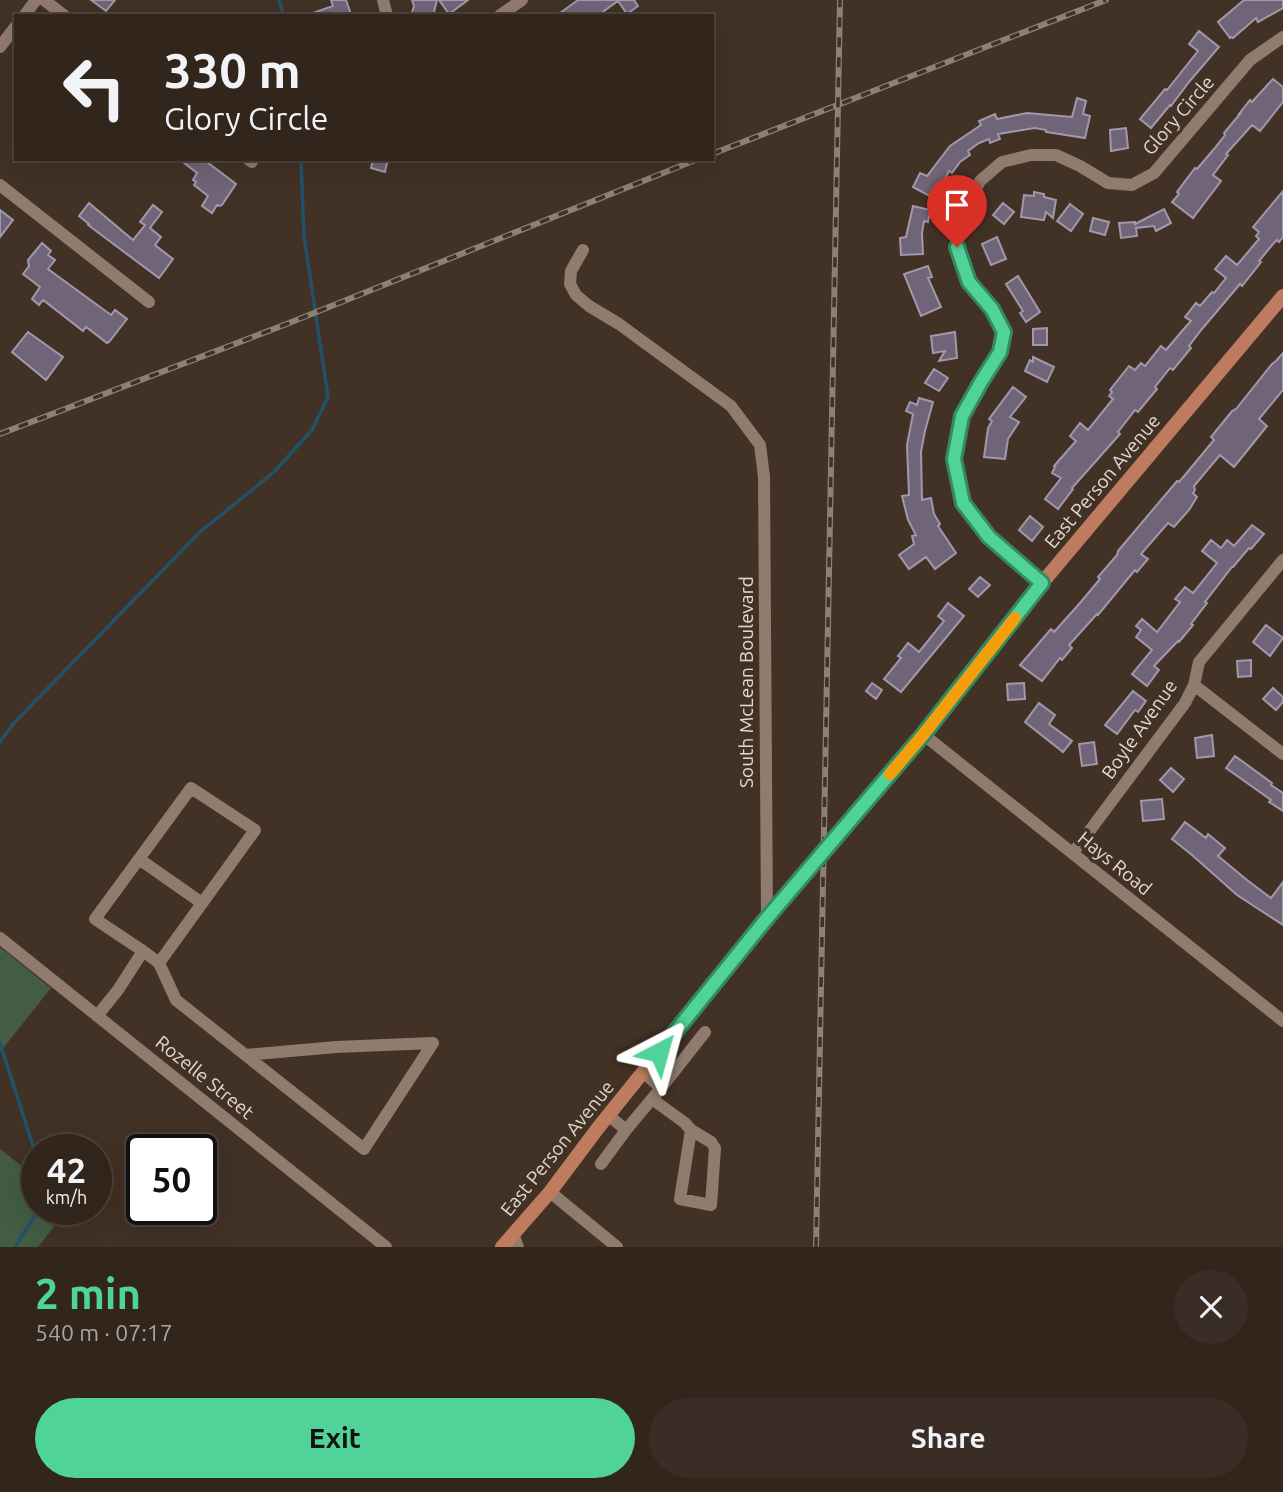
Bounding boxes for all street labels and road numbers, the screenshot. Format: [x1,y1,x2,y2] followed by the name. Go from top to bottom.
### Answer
[1138,71,1218,159] street label: Glory Circle
[1040,410,1164,552] street label: East Person Avenue
[735,576,757,788] street label: South McLean Boulevard
[1097,675,1181,783] street label: Boyle Avenue
[1074,827,1156,899] street label: Hays Road
[152,1031,259,1124] street label: Rozelle Street
[496,1076,618,1220] street label: East Person Avenue

